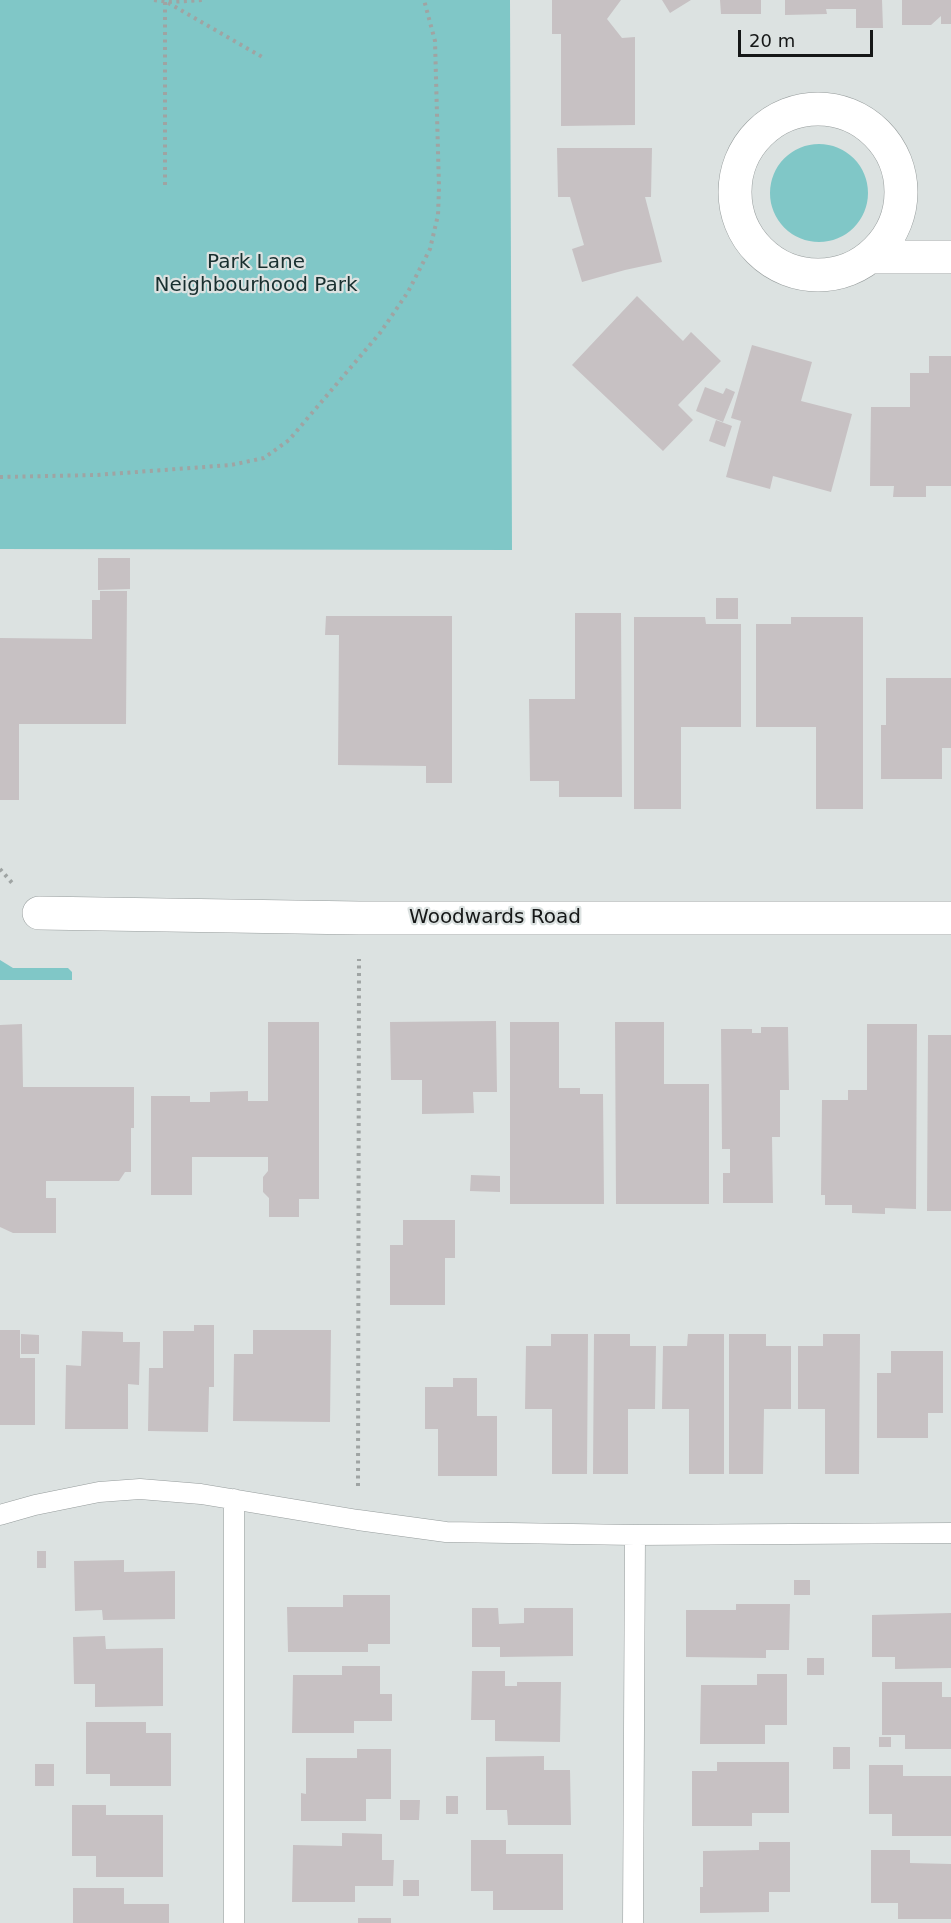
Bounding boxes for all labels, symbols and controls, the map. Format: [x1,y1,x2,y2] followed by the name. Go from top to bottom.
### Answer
[741,18,876,56] scale bar
[749,30,795,51] text: 20 m
[154,251,358,298] park label: Park Lane Neighbourhood Park
[409,906,581,930] street label: Woodwards Road

